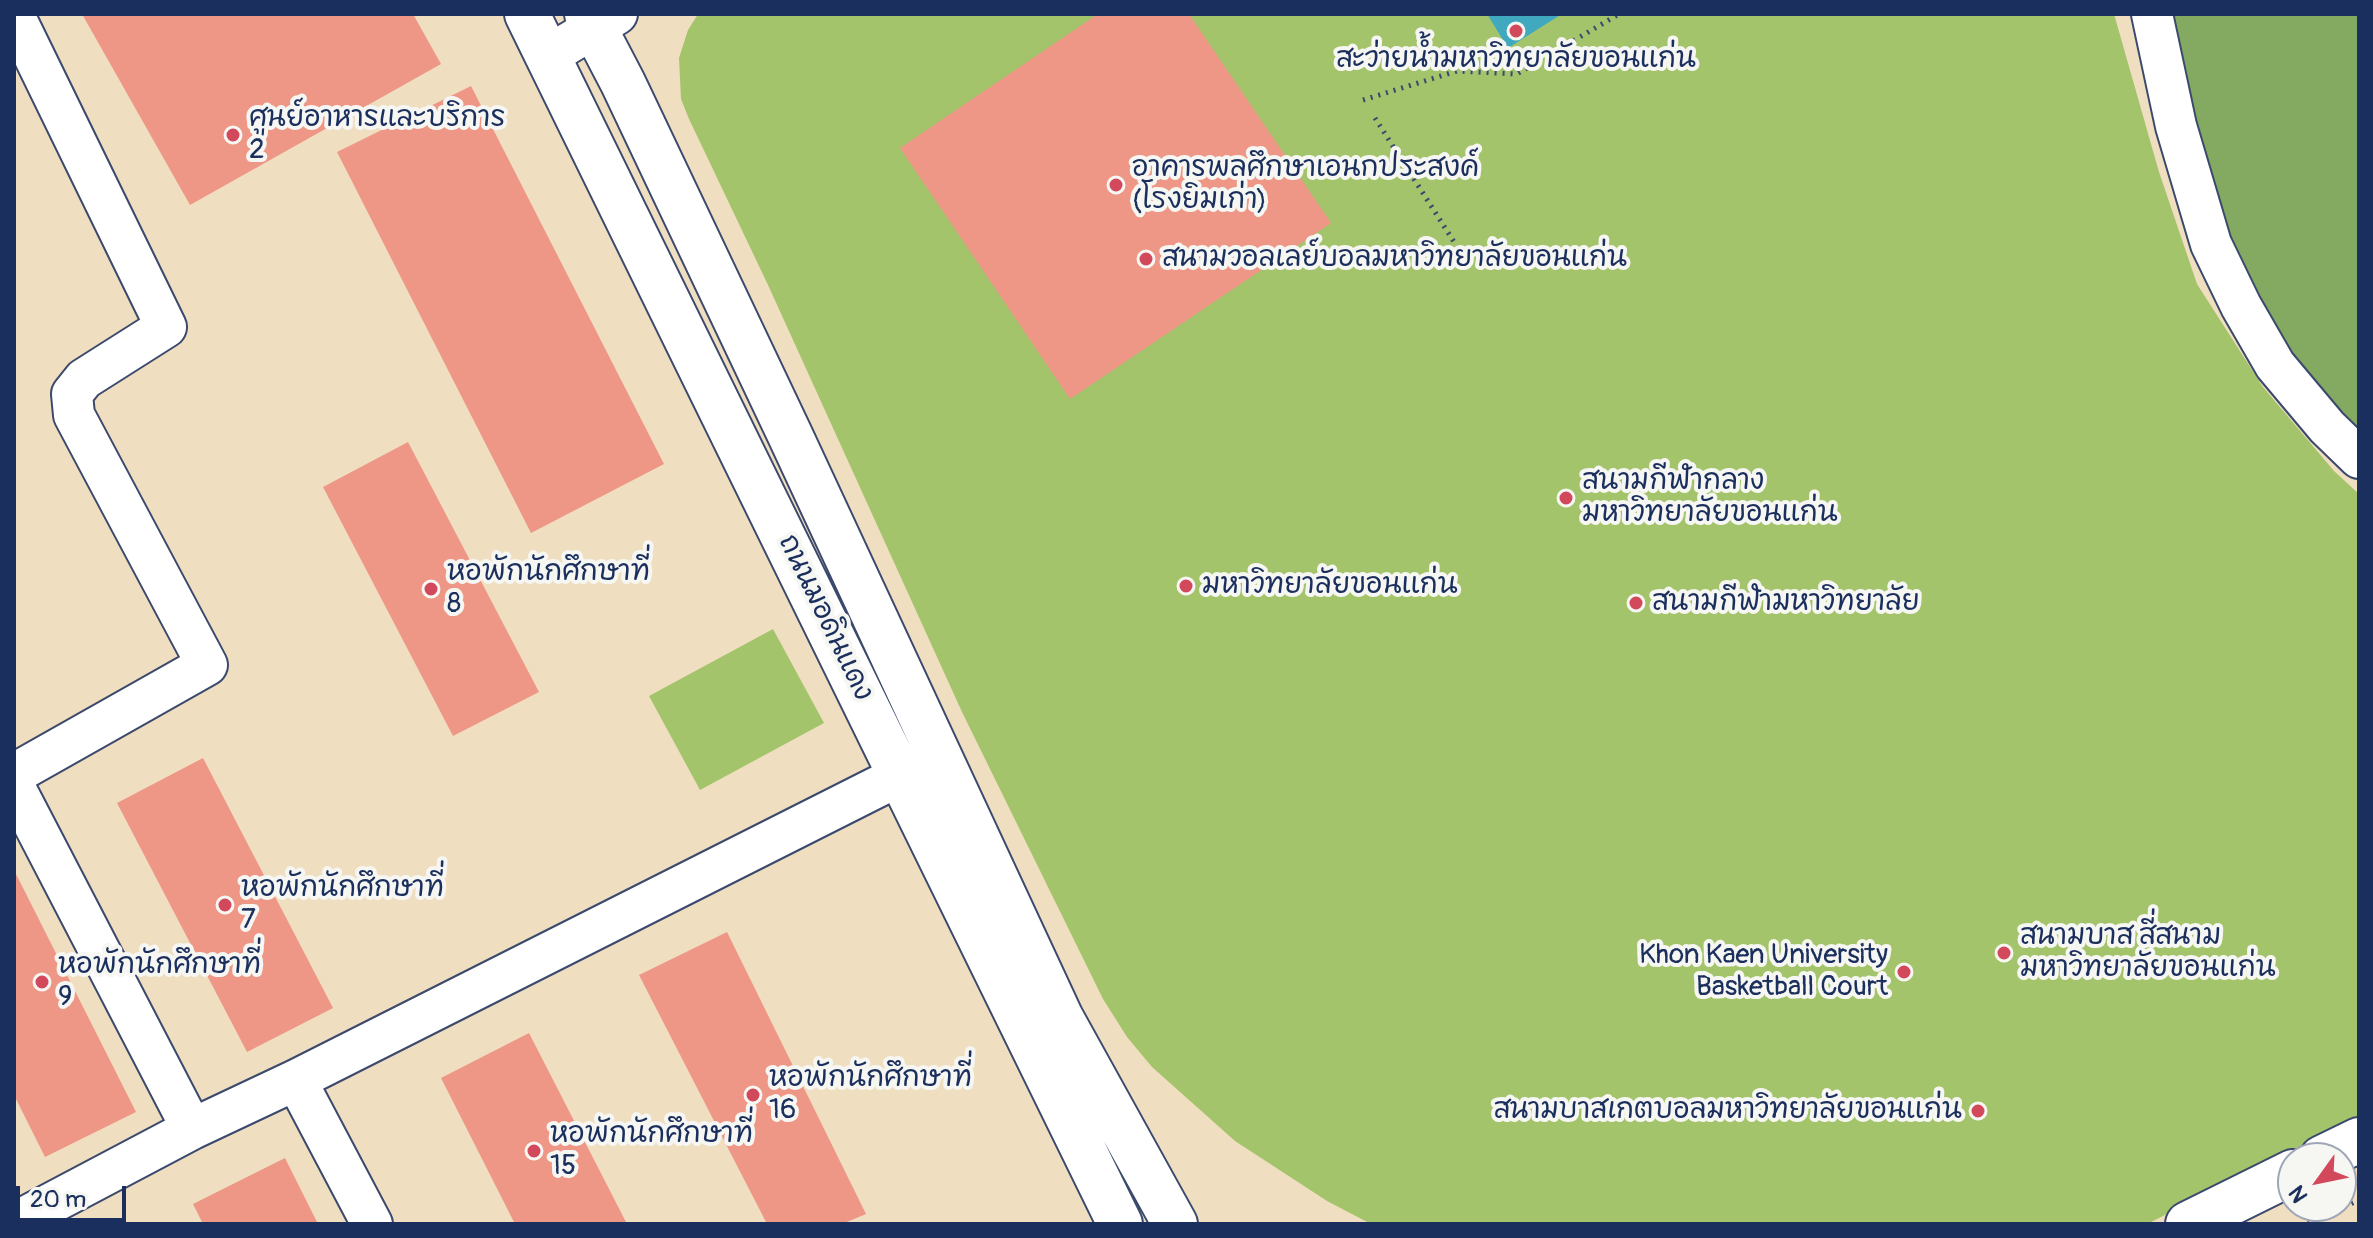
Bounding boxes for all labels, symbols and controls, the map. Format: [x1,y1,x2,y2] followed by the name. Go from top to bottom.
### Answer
[1507,22,1525,40] marker: สะว่ายน้ำมหาวิทยาลัยขอนแก่น
[1336,43,1696,77] place label: สะว่ายน้ำมหาวิทยาลัยขอนแก่น
[249,102,505,168] place label: ศูนย์อาหารและบริการ 2
[224,126,242,144] marker: ศูนย์อาหารและบริการ 2
[1132,152,1479,218] place label: อาคารพลศึกษาเอนกประสงค์ (โรงยิมเก่า)
[1107,176,1125,194] marker: อาคารพลศึกษาเอนกประสงค์ (โรงยิมเก่า)
[1162,242,1627,276] place label: สนามวอลเลย์บอลมหาวิทยาลัยขอนแก่น
[1137,250,1155,268] marker: สนามวอลเลย์บอลมหาวิทยาลัยขอนแก่น
[1582,465,1838,531] place label: สนามกีฬากลาง มหาวิทยาลัยขอนแก่น
[1557,489,1575,507] marker: สนามกีฬากลาง มหาวิทยาลัยขอนแก่น
[770,529,880,707] street label: ถนนมอดินแดง
[447,556,650,622] place label: หอพักนักศึกษาที่ 8
[1202,569,1458,603] place label: มหาวิทยาลัยขอนแก่น
[1177,577,1195,595] marker: มหาวิทยาลัยขอนแก่น
[422,580,440,598] marker: หอพักนักศึกษาที่ 8
[1652,586,1920,620] place label: สนามกีฬามหาวิทยาลัย
[1627,594,1645,612] marker: สนามกีฬามหาวิทยาลัย
[241,872,444,938] place label: หอพักนักศึกษาที่ 7
[216,896,234,914] marker: หอพักนักศึกษาที่ 7
[2020,920,2276,986] place label: สนามบาส สี่สนาม มหาวิทยาลัยขอนแก่น
[1639,939,1888,1005] place label: Khon Kaen University Basketball Court
[1995,944,2013,962] marker: สนามบาส สี่สนาม มหาวิทยาลัยขอนแก่น
[58,949,261,1015] place label: หอพักนักศึกษาที่ 9
[1895,963,1913,981] marker: Khon Kaen University Basketball Court
[33,973,51,991] marker: หอพักนักศึกษาที่ 9
[769,1062,972,1128] place label: หอพักนักศึกษาที่ 16
[744,1086,762,1104] marker: หอพักนักศึกษาที่ 16
[1493,1094,1962,1128] place label: สนามบาสเกตบอลมหาวิทยาลัยขอนแก่น
[1969,1102,1987,1120] marker: สนามบาสเกตบอลมหาวิทยาลัยขอนแก่น
[550,1118,753,1184] place label: หอพักนักศึกษาที่ 15
[525,1142,543,1160] marker: หอพักนักศึกษาที่ 15
[2277,1142,2357,1222] north arrow
[20,1170,130,1220] scale bar
[2283,1180,2314,1208] text: N
[30,1185,86,1214] text: 20 m

